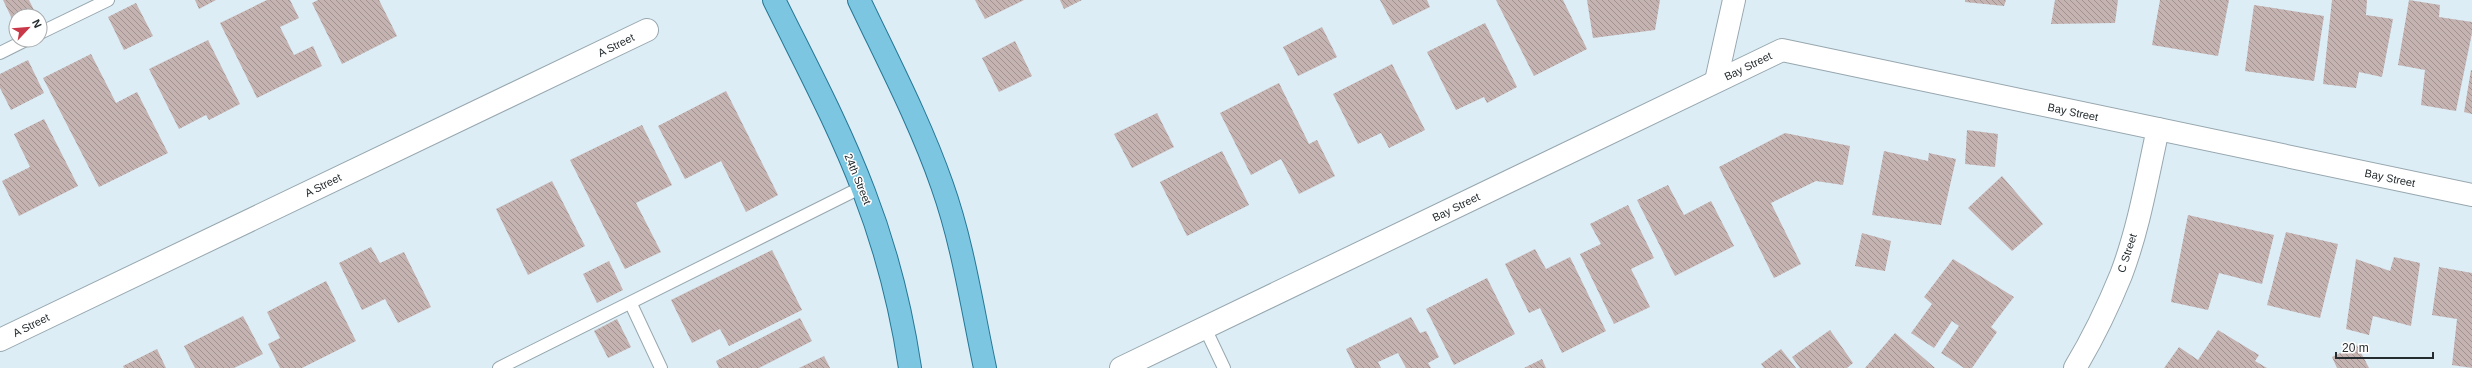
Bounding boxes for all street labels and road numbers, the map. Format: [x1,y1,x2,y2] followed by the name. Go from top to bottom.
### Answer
[596,31,636,59] street label: A Street
[1722,49,1774,83] street label: Bay Street
[2047,101,2099,123] street label: Bay Street
[842,152,874,206] street label: 24th Street
[2364,167,2416,189] street label: Bay Street
[303,171,343,199] street label: A Street
[1430,190,1482,224] street label: Bay Street
[2115,232,2139,274] street label: C Street
[11,311,51,339] street label: A Street

